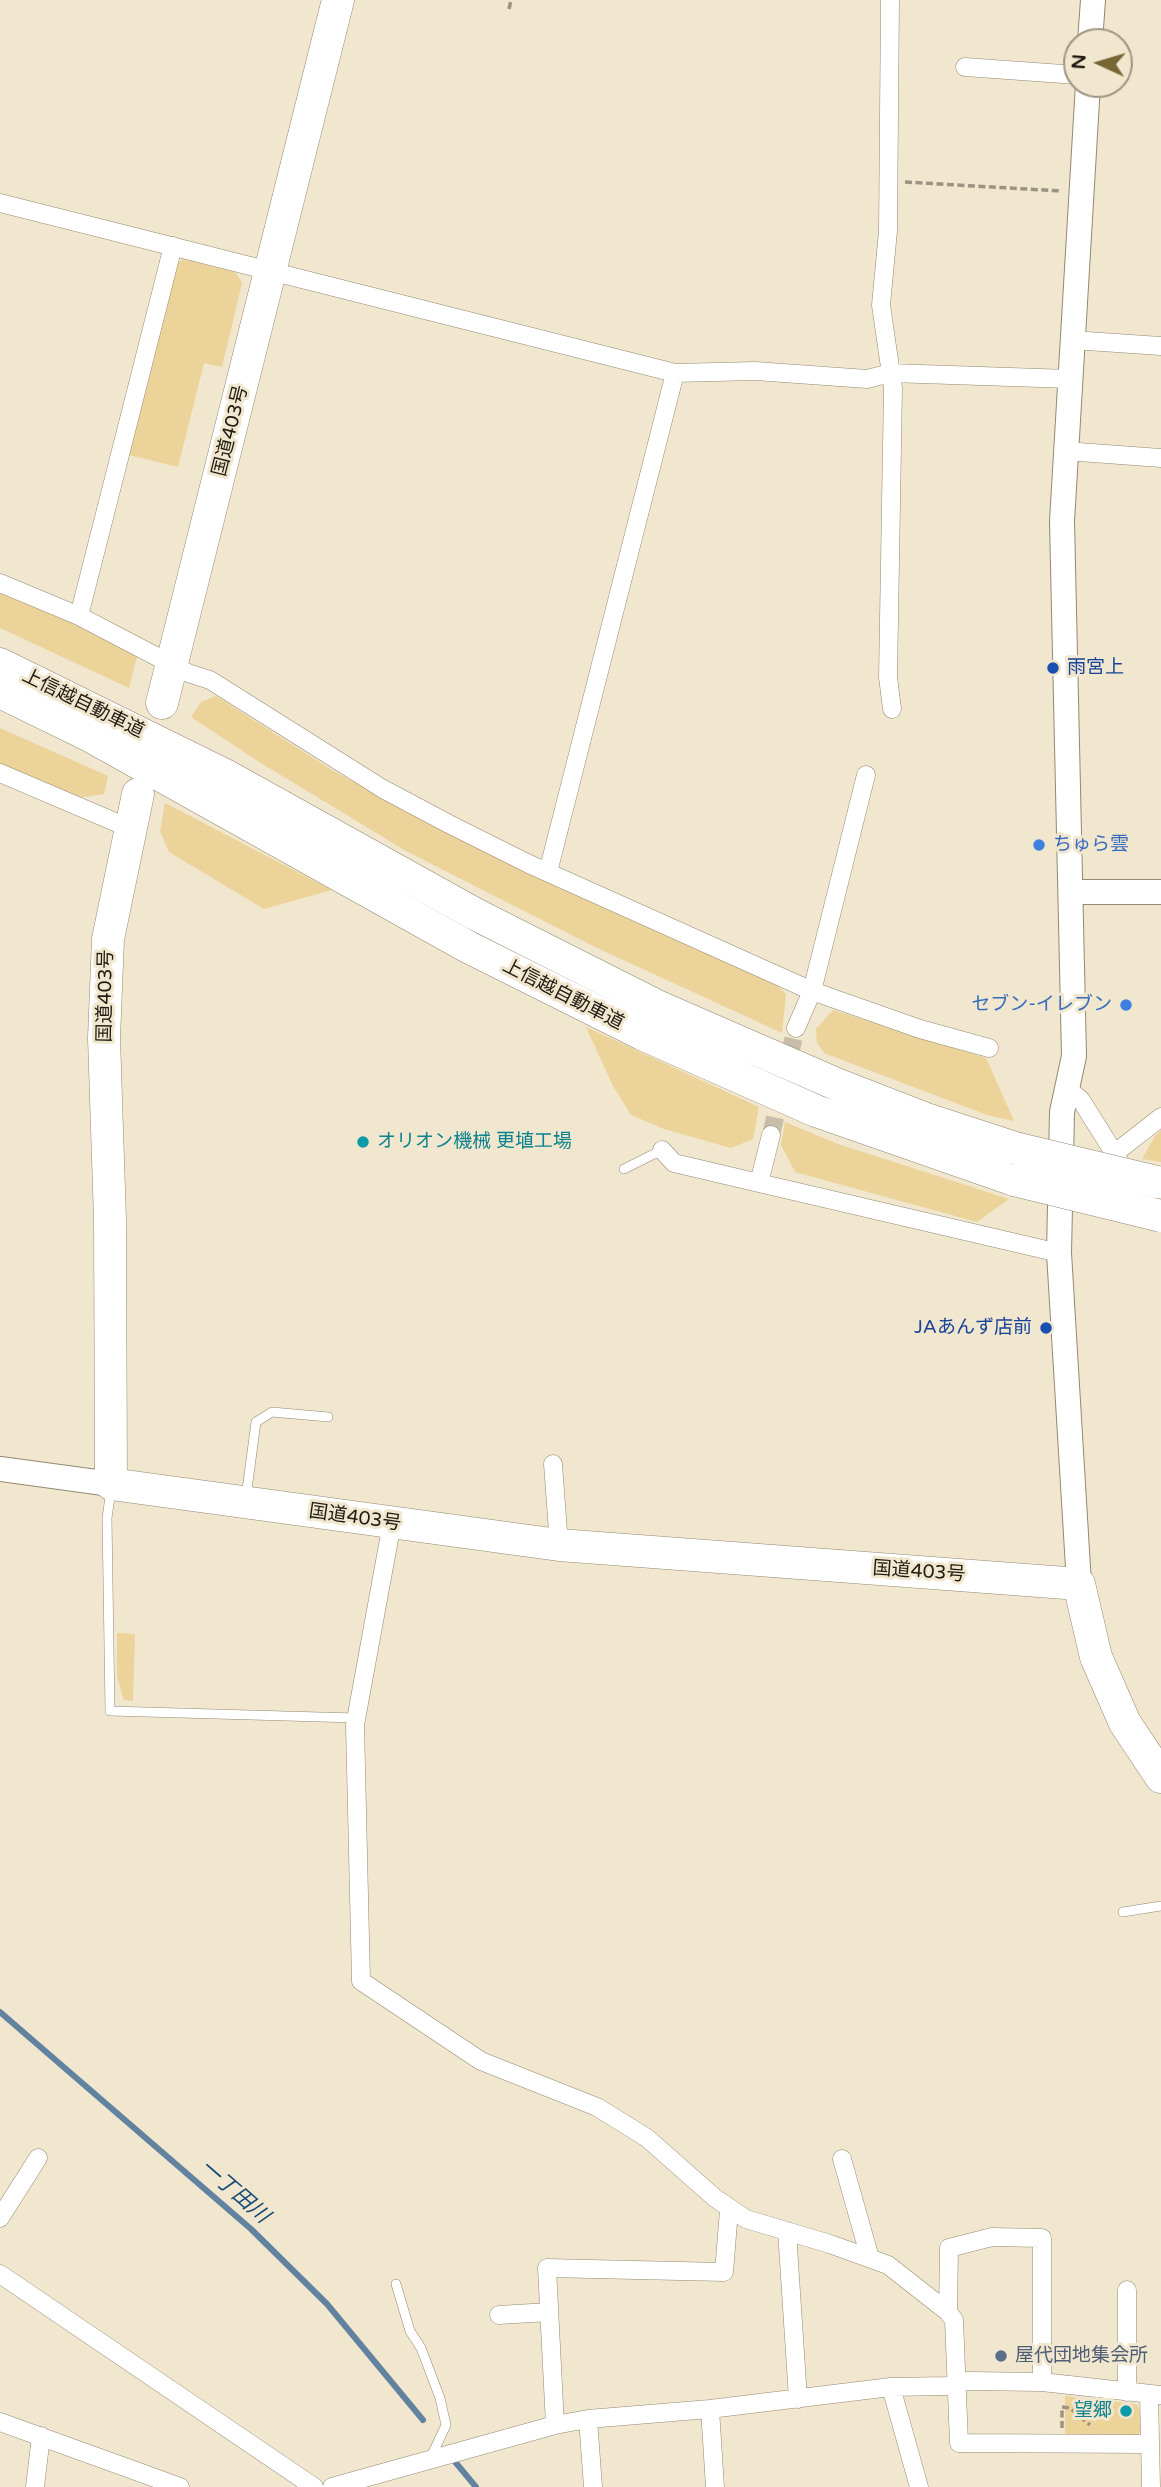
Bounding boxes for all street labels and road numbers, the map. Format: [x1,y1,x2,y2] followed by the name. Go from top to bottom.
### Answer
[209,383,253,479] street label: 国道403号
[18,665,148,743] street label: 上信越自動車道
[94,949,118,1043] street label: 国道403号
[499,955,627,1035] street label: 上信越自動車道
[307,1500,403,1536] street label: 国道403号
[872,1557,966,1587] street label: 国道403号

